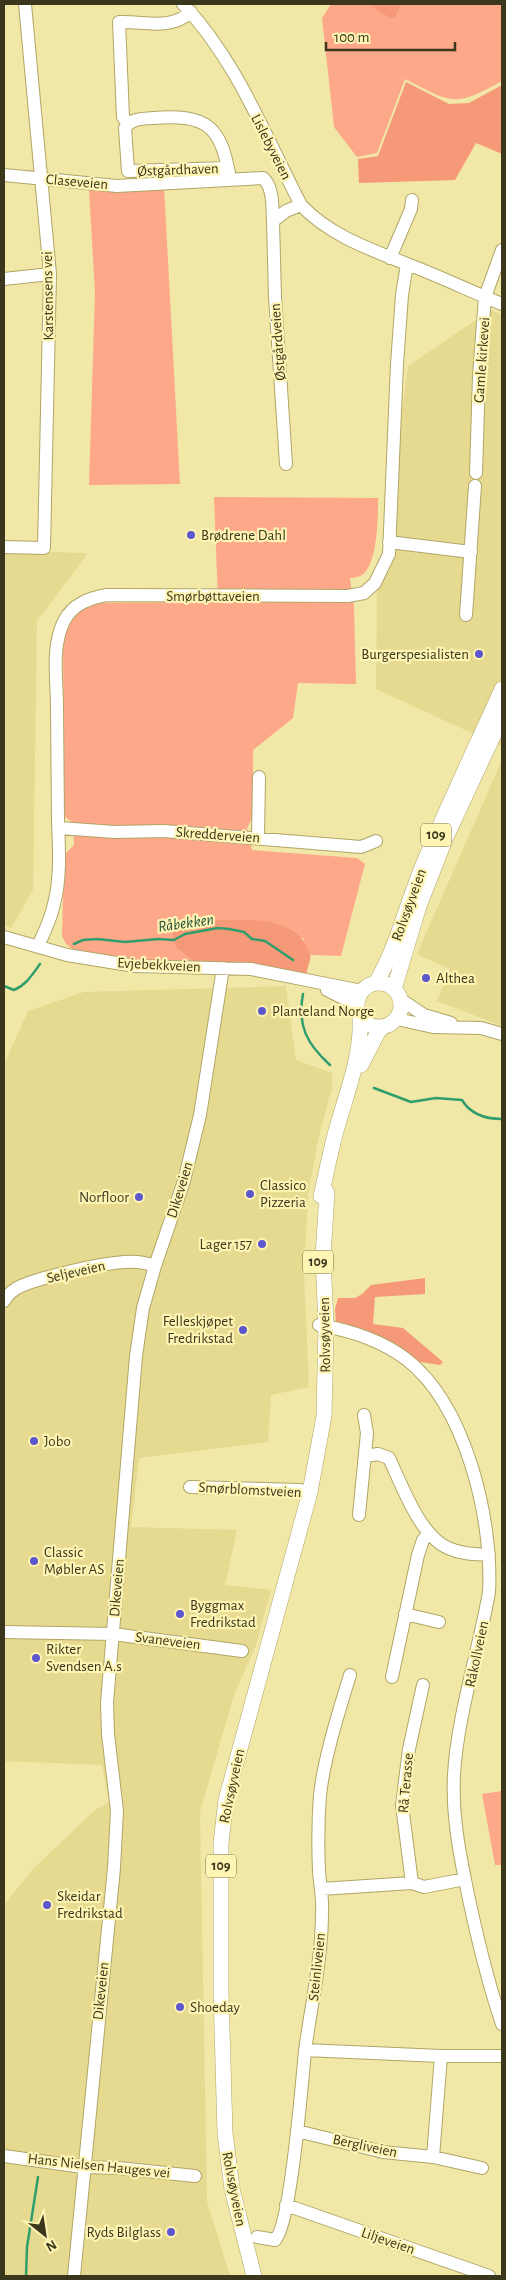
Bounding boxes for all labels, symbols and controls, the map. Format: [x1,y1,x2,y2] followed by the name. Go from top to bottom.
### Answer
[326,20,455,52] scale bar
[334,30,369,45] text: 100 m
[248,112,294,182] street label: Lislebyveien
[137,161,219,179] street label: Østgårdhaven
[45,172,109,192] street label: Claseveien
[40,251,56,341] street label: Karstensens vei
[268,303,288,381] street label: Østgårdveien
[472,316,492,404] street label: Gamle kirkevei
[201,528,286,543] place label: Brødrene Dahl
[185,529,197,541] marker: Brødrene Dahl
[166,589,260,604] street label: Smørbøttaveien
[361,647,469,662] place label: Burgerspesialisten
[473,648,485,660] marker: Burgerspesialisten
[421,824,451,846] road number: 109
[175,825,261,845] street label: Skredderveien
[389,867,429,943] street label: Rolvsøyveien
[157,911,215,935] water label: Råbekken
[117,955,201,975] street label: Evjebekkveien
[436,971,475,986] place label: Althea
[420,972,432,984] marker: Althea
[272,1004,374,1019] place label: Planteland Norge
[256,1005,268,1017] marker: Planteland Norge
[164,1160,196,1220] street label: Dikeveien
[260,1178,306,1210] place label: Classico Pizzeria
[244,1188,256,1200] marker: Classico Pizzeria
[79,1190,129,1205] place label: Norfloor
[133,1191,145,1203] marker: Norfloor
[200,1237,252,1252] place label: Lager 157
[256,1238,268,1250] marker: Lager 157
[303,1250,333,1274] road number: 109
[45,1258,107,1286] street label: Seljeveien
[317,1297,333,1373] street label: Rolvsøyveien
[163,1314,233,1346] place label: Felleskjøpet Fredrikstad
[237,1324,249,1336] marker: Felleskjøpet Fredrikstad
[44,1434,71,1449] place label: Jobo
[28,1435,40,1447] marker: Jobo
[198,1480,302,1500] street label: Smørblomstveien
[44,1545,104,1577] place label: Classic Møbler AS
[28,1555,40,1567] marker: Classic Møbler AS
[107,1558,127,1618] street label: Dikeveien
[190,1598,256,1630] place label: Byggmax Fredrikstad
[174,1608,186,1620] marker: Byggmax Fredrikstad
[463,1619,491,1689] street label: Råkollveien
[135,1630,201,1652] street label: Svaneveien
[46,1642,122,1674] place label: Rikter Svendsen A.s
[30,1652,42,1664] marker: Rikter Svendsen A.s
[217,1747,247,1825] street label: Rolvsøyveien
[396,1752,416,1814] street label: Rå Terasse
[206,1854,236,1878] road number: 109
[57,1889,123,1921] place label: Skeidar Fredrikstad
[41,1899,53,1911] marker: Skeidar Fredrikstad
[306,1932,328,2002] street label: Steinliveien
[91,1961,111,2021] street label: Dikeveien
[190,2000,241,2015] place label: Shoeday
[174,2001,186,2013] marker: Shoeday
[331,2132,399,2160] street label: Bergliveien
[219,2150,249,2228] street label: Rolvsøyveien
[27,2151,171,2181] street label: Hans Nielsen Hauges vei
[20,2210,70,2260] north arrow
[87,2225,161,2240] place label: Ryds Bilglass
[359,2225,417,2257] street label: Liljeveien
[165,2226,177,2238] marker: Ryds Bilglass
[43,2237,59,2254] text: N

